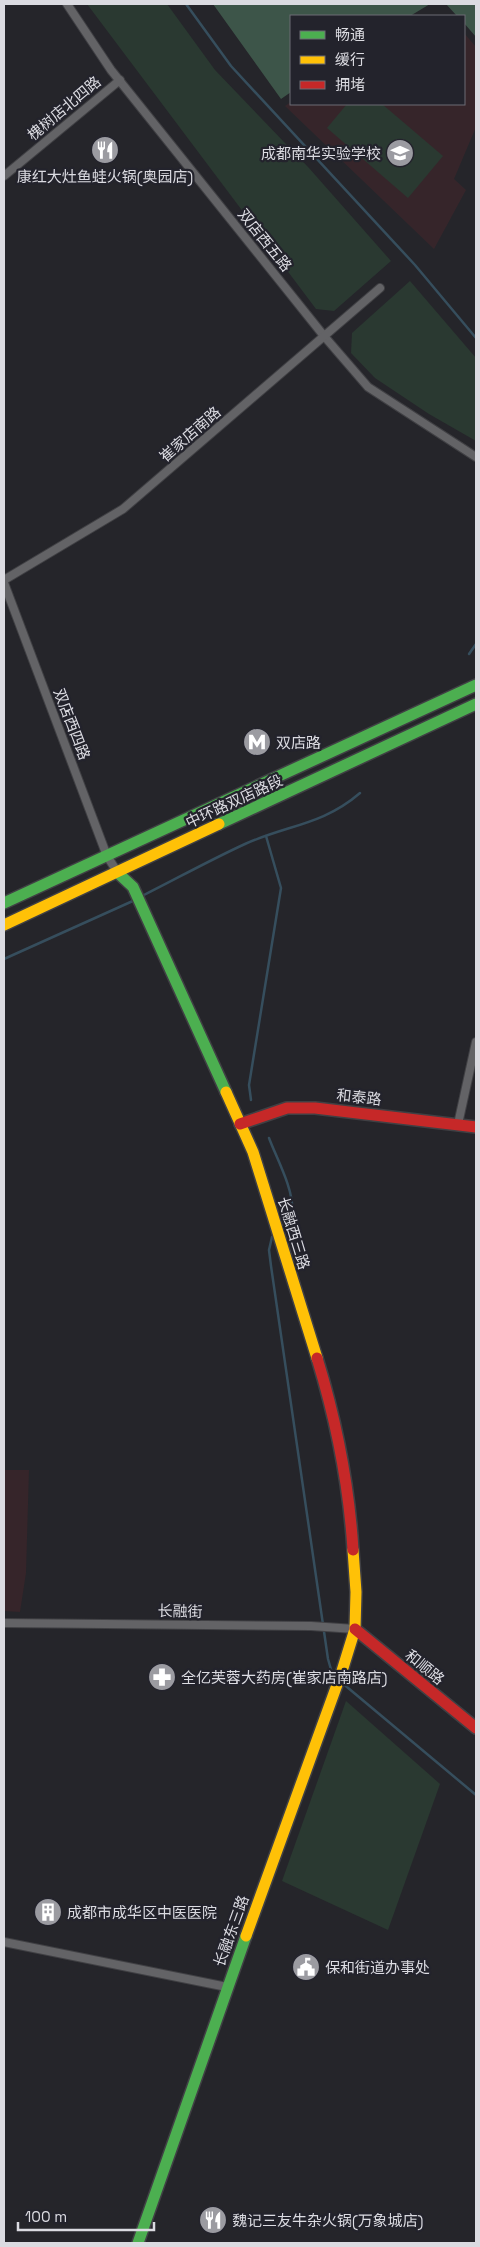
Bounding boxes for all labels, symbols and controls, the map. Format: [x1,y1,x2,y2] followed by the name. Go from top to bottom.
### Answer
[290,15,465,105] legend
[335,25,365,44] text: 畅通
[335,50,365,69] text: 缓行
[23,72,105,144] street label: 槐树店北四路
[335,75,365,94] text: 拥堵
[90,135,120,165] restaurant icon: 康红大灶鱼蛙火锅(奥园店)
[385,138,415,168] school or university icon: 成都南华实验学校
[261,144,381,163] place label: 成都南华实验学校
[17,167,193,187] place label: 康红大灶鱼蛙火锅(奥园店)
[234,205,296,275] street label: 双店西五路
[155,402,225,466] street label: 崔家店南路
[50,686,94,762] street label: 双店西四路
[242,727,272,757] metro station icon: 双店路
[276,733,321,752] place label: 双店路
[182,770,286,832] street label: 中环路双店路段
[336,1085,382,1109] street label: 和泰路
[274,1194,314,1272] street label: 长融西三路
[157,1601,203,1621] street label: 长融街
[402,1645,448,1689] street label: 和顺路
[147,1662,177,1692] pharmacy icon: 全亿芙蓉大药房(崔家店南路店)
[181,1668,387,1688] place label: 全亿芙蓉大药房(崔家店南路店)
[209,1893,253,1969] street label: 长融东三路
[33,1897,63,1927] building icon: 成都市成华区中医医院
[67,1903,217,1922] place label: 成都市成华区中医医院
[291,1952,321,1982] public building icon: 保和街道办事处
[325,1958,430,1977] place label: 保和街道办事处
[18,2200,154,2232] scale bar
[198,2205,228,2235] restaurant icon: 魏记三友牛杂火锅(万象城店)
[25,2207,67,2226] text: 100 m
[232,2211,423,2231] place label: 魏记三友牛杂火锅(万象城店)

